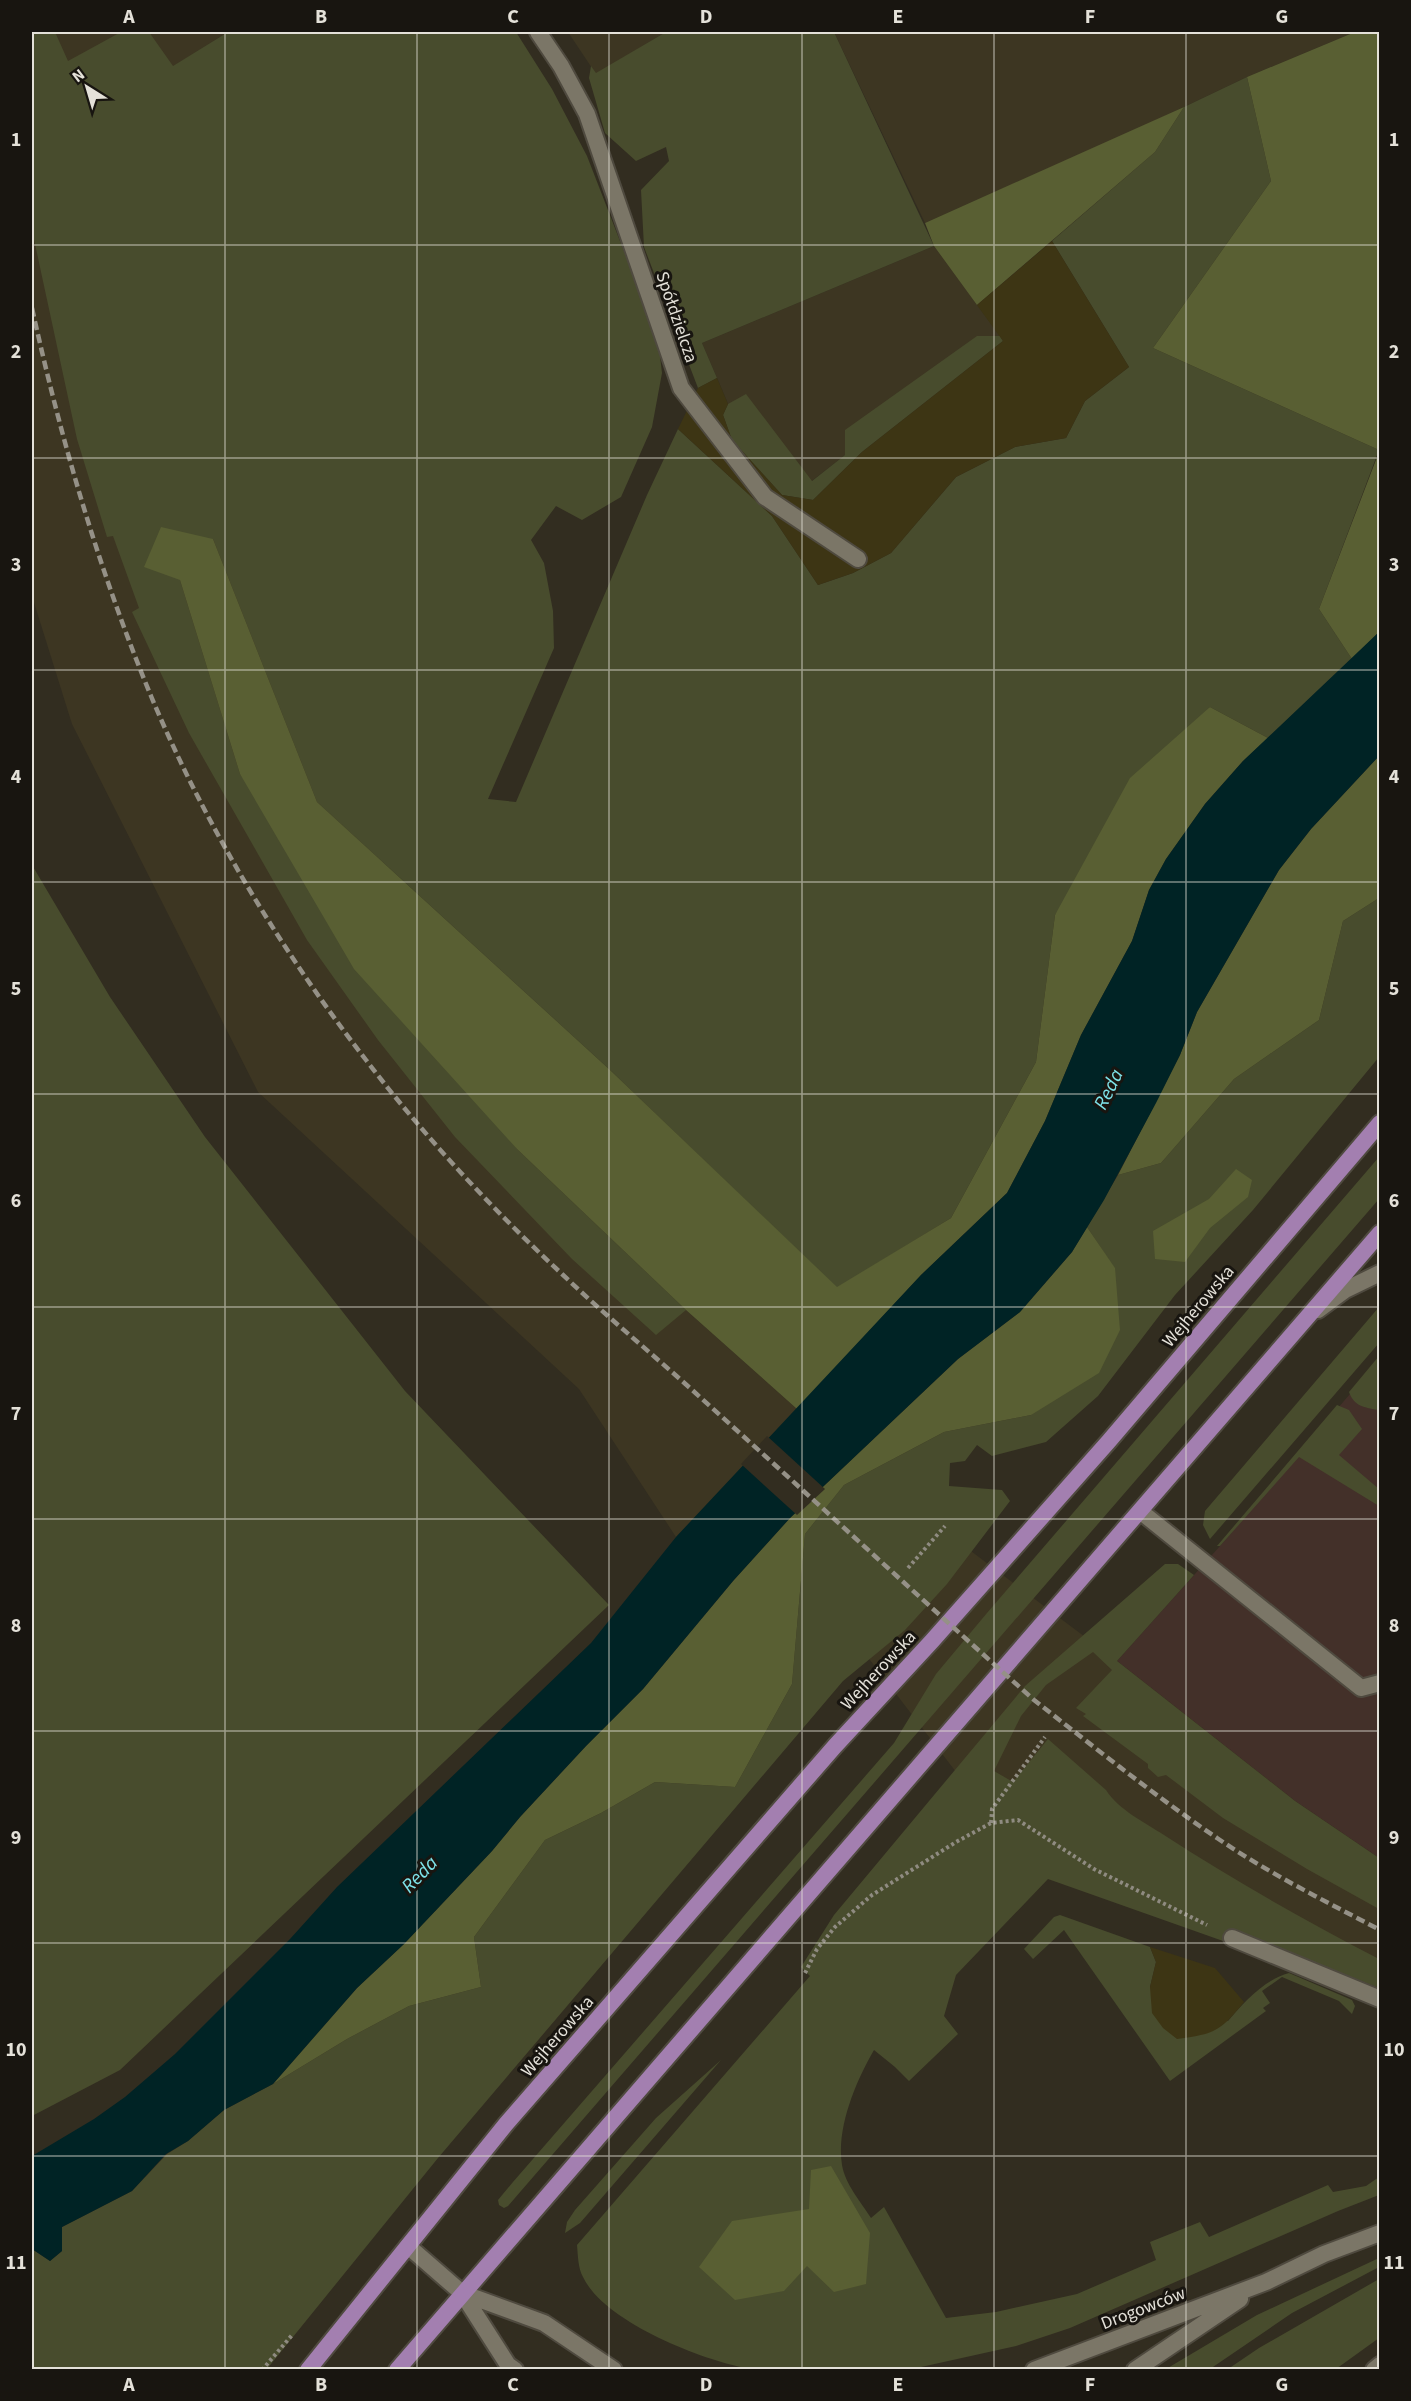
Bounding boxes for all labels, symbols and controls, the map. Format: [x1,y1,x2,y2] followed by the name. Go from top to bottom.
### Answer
[122,3,135,31] text: A
[315,3,327,31] text: B
[507,3,519,31] text: C
[700,3,712,31] text: D
[893,3,903,31] text: E
[1085,3,1095,31] text: F
[1276,3,1288,31] text: G
[57,57,117,117] north arrow
[68,64,89,88] text: N
[11,126,21,154] text: 1
[1389,126,1399,154] text: 1
[649,268,704,366] street label: Spółdzielcza
[11,338,21,366] text: 2
[1389,338,1399,366] text: 2
[11,551,21,579] text: 3
[1389,551,1399,579] text: 3
[11,763,22,791] text: 4
[1389,763,1400,791] text: 4
[11,975,21,1003] text: 5
[1389,975,1399,1003] text: 5
[1087,1064,1131,1114] water label: Reda
[11,1187,21,1215] text: 6
[1389,1187,1399,1215] text: 6
[1157,1260,1240,1353] street label: Wejherowska
[11,1400,21,1428] text: 7
[1389,1400,1399,1428] text: 7
[11,1612,21,1640] text: 8
[1389,1612,1399,1640] text: 8
[835,1625,922,1716] street label: Wejherowska
[11,1824,21,1852] text: 9
[1389,1824,1399,1852] text: 9
[395,1850,445,1899] water label: Reda
[515,1990,600,2082] street label: Wejherowska
[5,2036,27,2064] text: 10
[1383,2036,1405,2064] text: 10
[5,2249,27,2277] text: 11
[1383,2249,1405,2277] text: 11
[1097,2281,1189,2336] street label: Drogowców
[122,2371,135,2399] text: A
[315,2371,327,2399] text: B
[507,2371,519,2399] text: C
[700,2371,712,2399] text: D
[893,2371,903,2399] text: E
[1085,2371,1095,2399] text: F
[1276,2371,1288,2399] text: G

